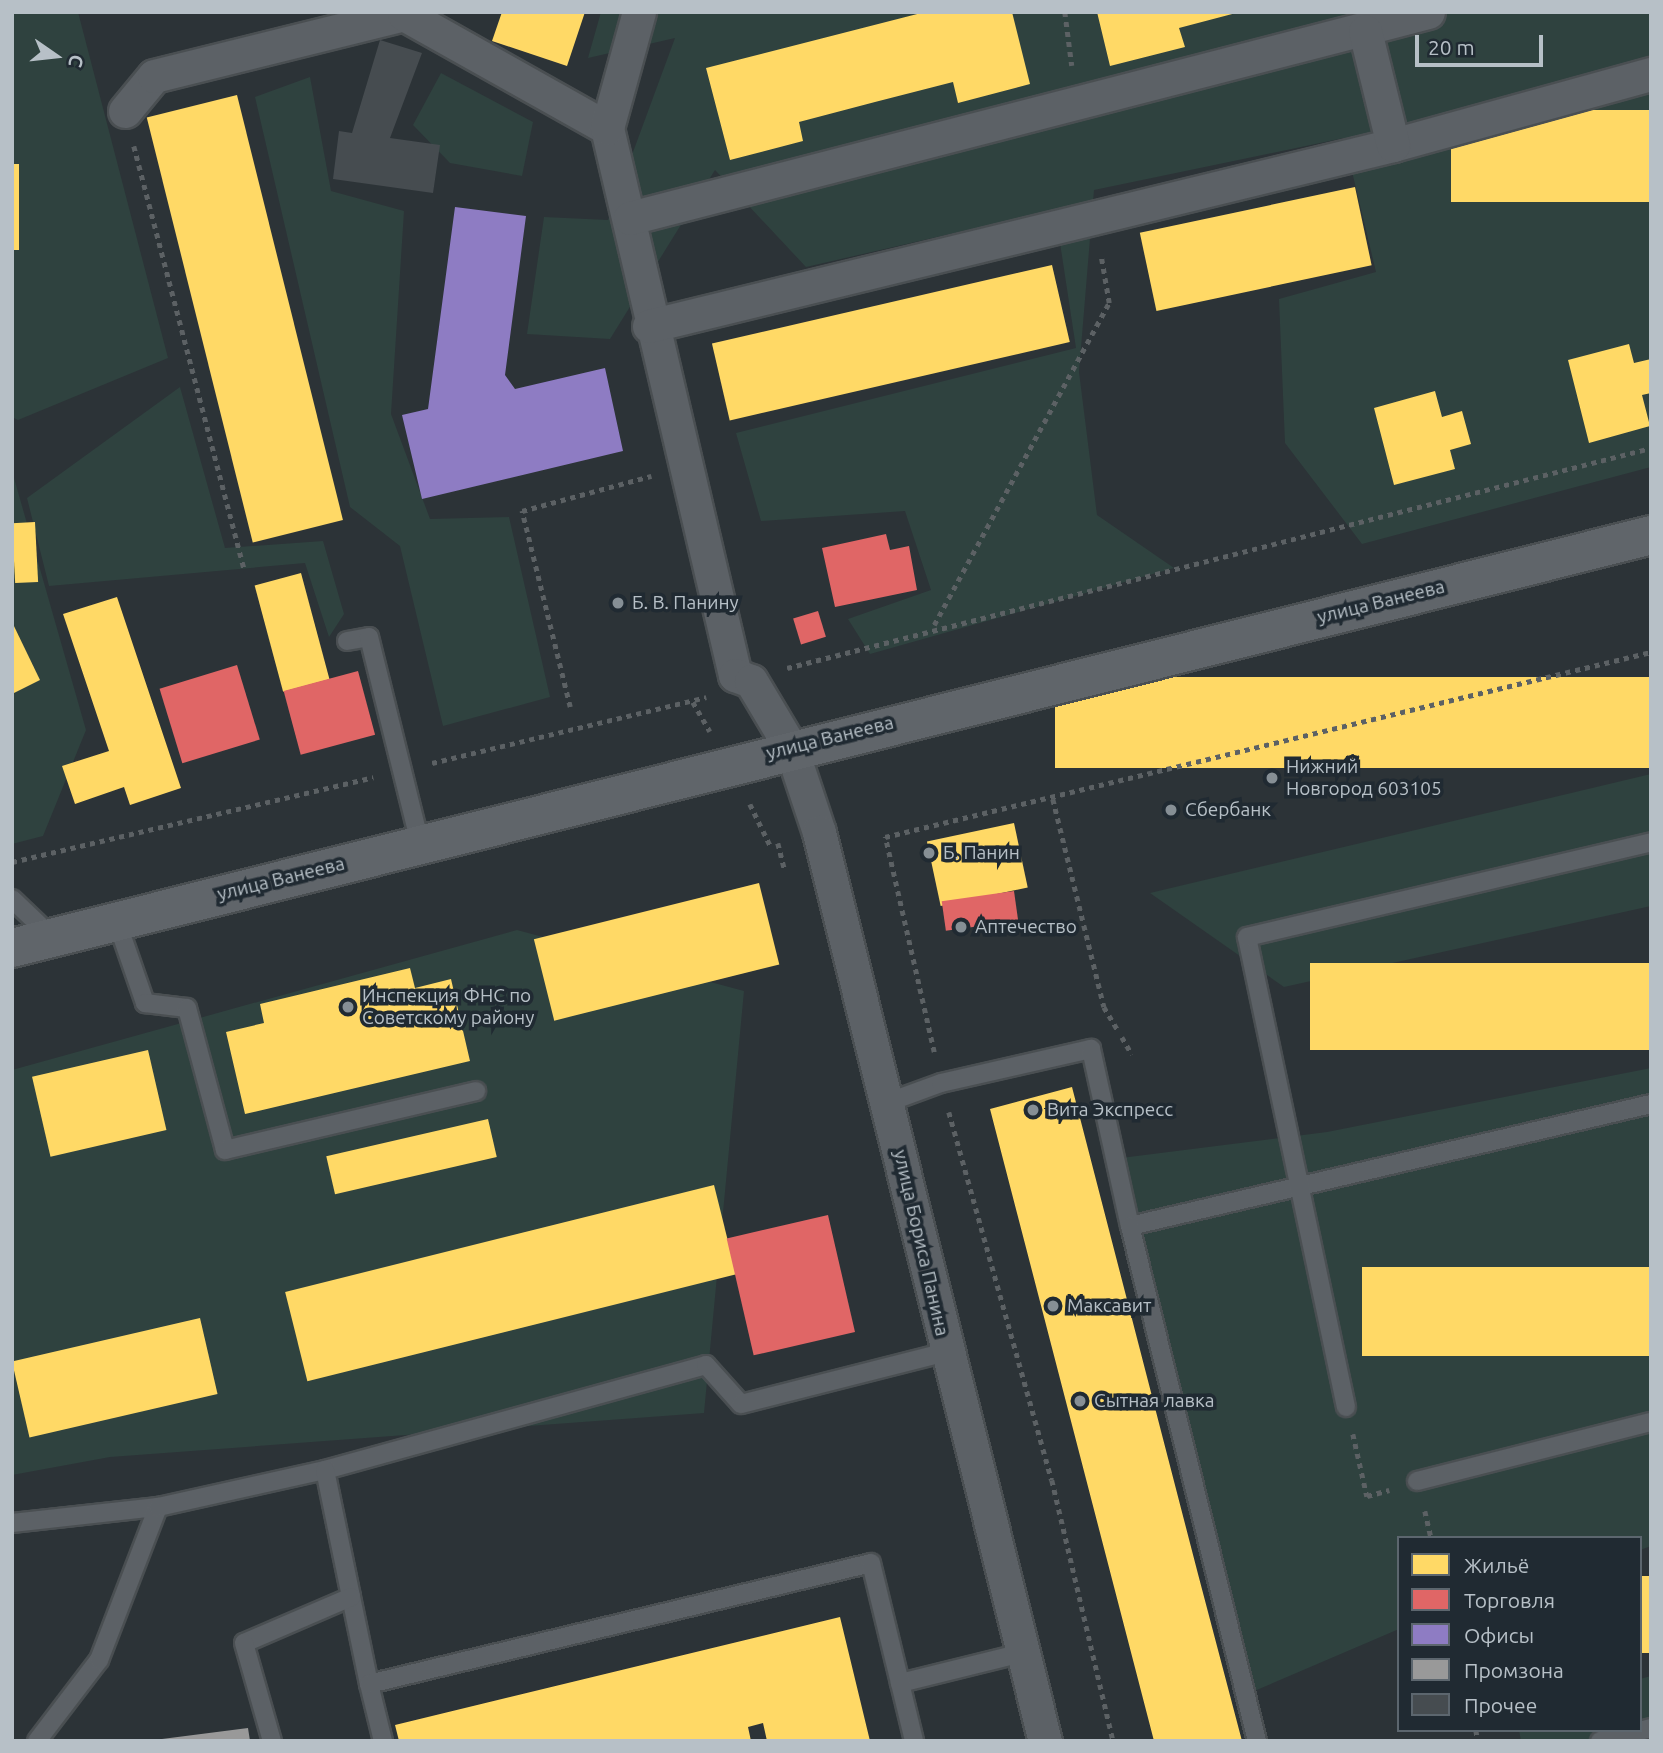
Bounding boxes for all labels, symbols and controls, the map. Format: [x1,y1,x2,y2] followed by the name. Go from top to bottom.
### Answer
[21,21,91,91] north arrow
[1418,21,1546,65] scale bar
[1428,35,1475,59] text: 20 m
[64,53,89,70] text: С
[1315,575,1447,629] street label: улица Ванеева
[632,592,739,614] place label: Б. В. Панину
[610,595,626,611] marker: Б. В. Панину
[764,711,896,765] street label: улица Ванеева
[1286,756,1442,800] place label: Нижний Новгород 603105
[1264,770,1280,786] marker: Нижний Новгород 603105
[1185,799,1271,821] place label: Сбербанк
[1163,802,1179,818] marker: Сбербанк
[943,842,1020,864] place label: Б. Панин
[921,845,937,861] marker: Б. Панин
[215,852,347,906] street label: улица Ванеева
[975,916,1077,938] place label: Аптечество
[953,919,969,935] marker: Аптечество
[362,985,534,1029] place label: Инспекция ФНС по Советскому району
[340,999,356,1015] marker: Инспекция ФНС по Советскому району
[1047,1099,1173,1121] place label: Вита Экспресс
[1025,1102,1041,1118] marker: Вита Экспресс
[888,1148,954,1338] street label: улица Бориса Панина
[1067,1295,1152,1317] place label: Максавит
[1045,1298,1061,1314] marker: Максавит
[1094,1390,1215,1412] place label: Сытная лавка
[1072,1393,1088,1409] marker: Сытная лавка
[1397,1536,1642,1732] legend
[1464,1553,1529,1577] text: Жильё
[1464,1588,1555,1612] text: Торговля
[1464,1623,1534,1647] text: Офисы
[1464,1658,1564,1682] text: Промзона
[1464,1693,1537,1717] text: Прочее

